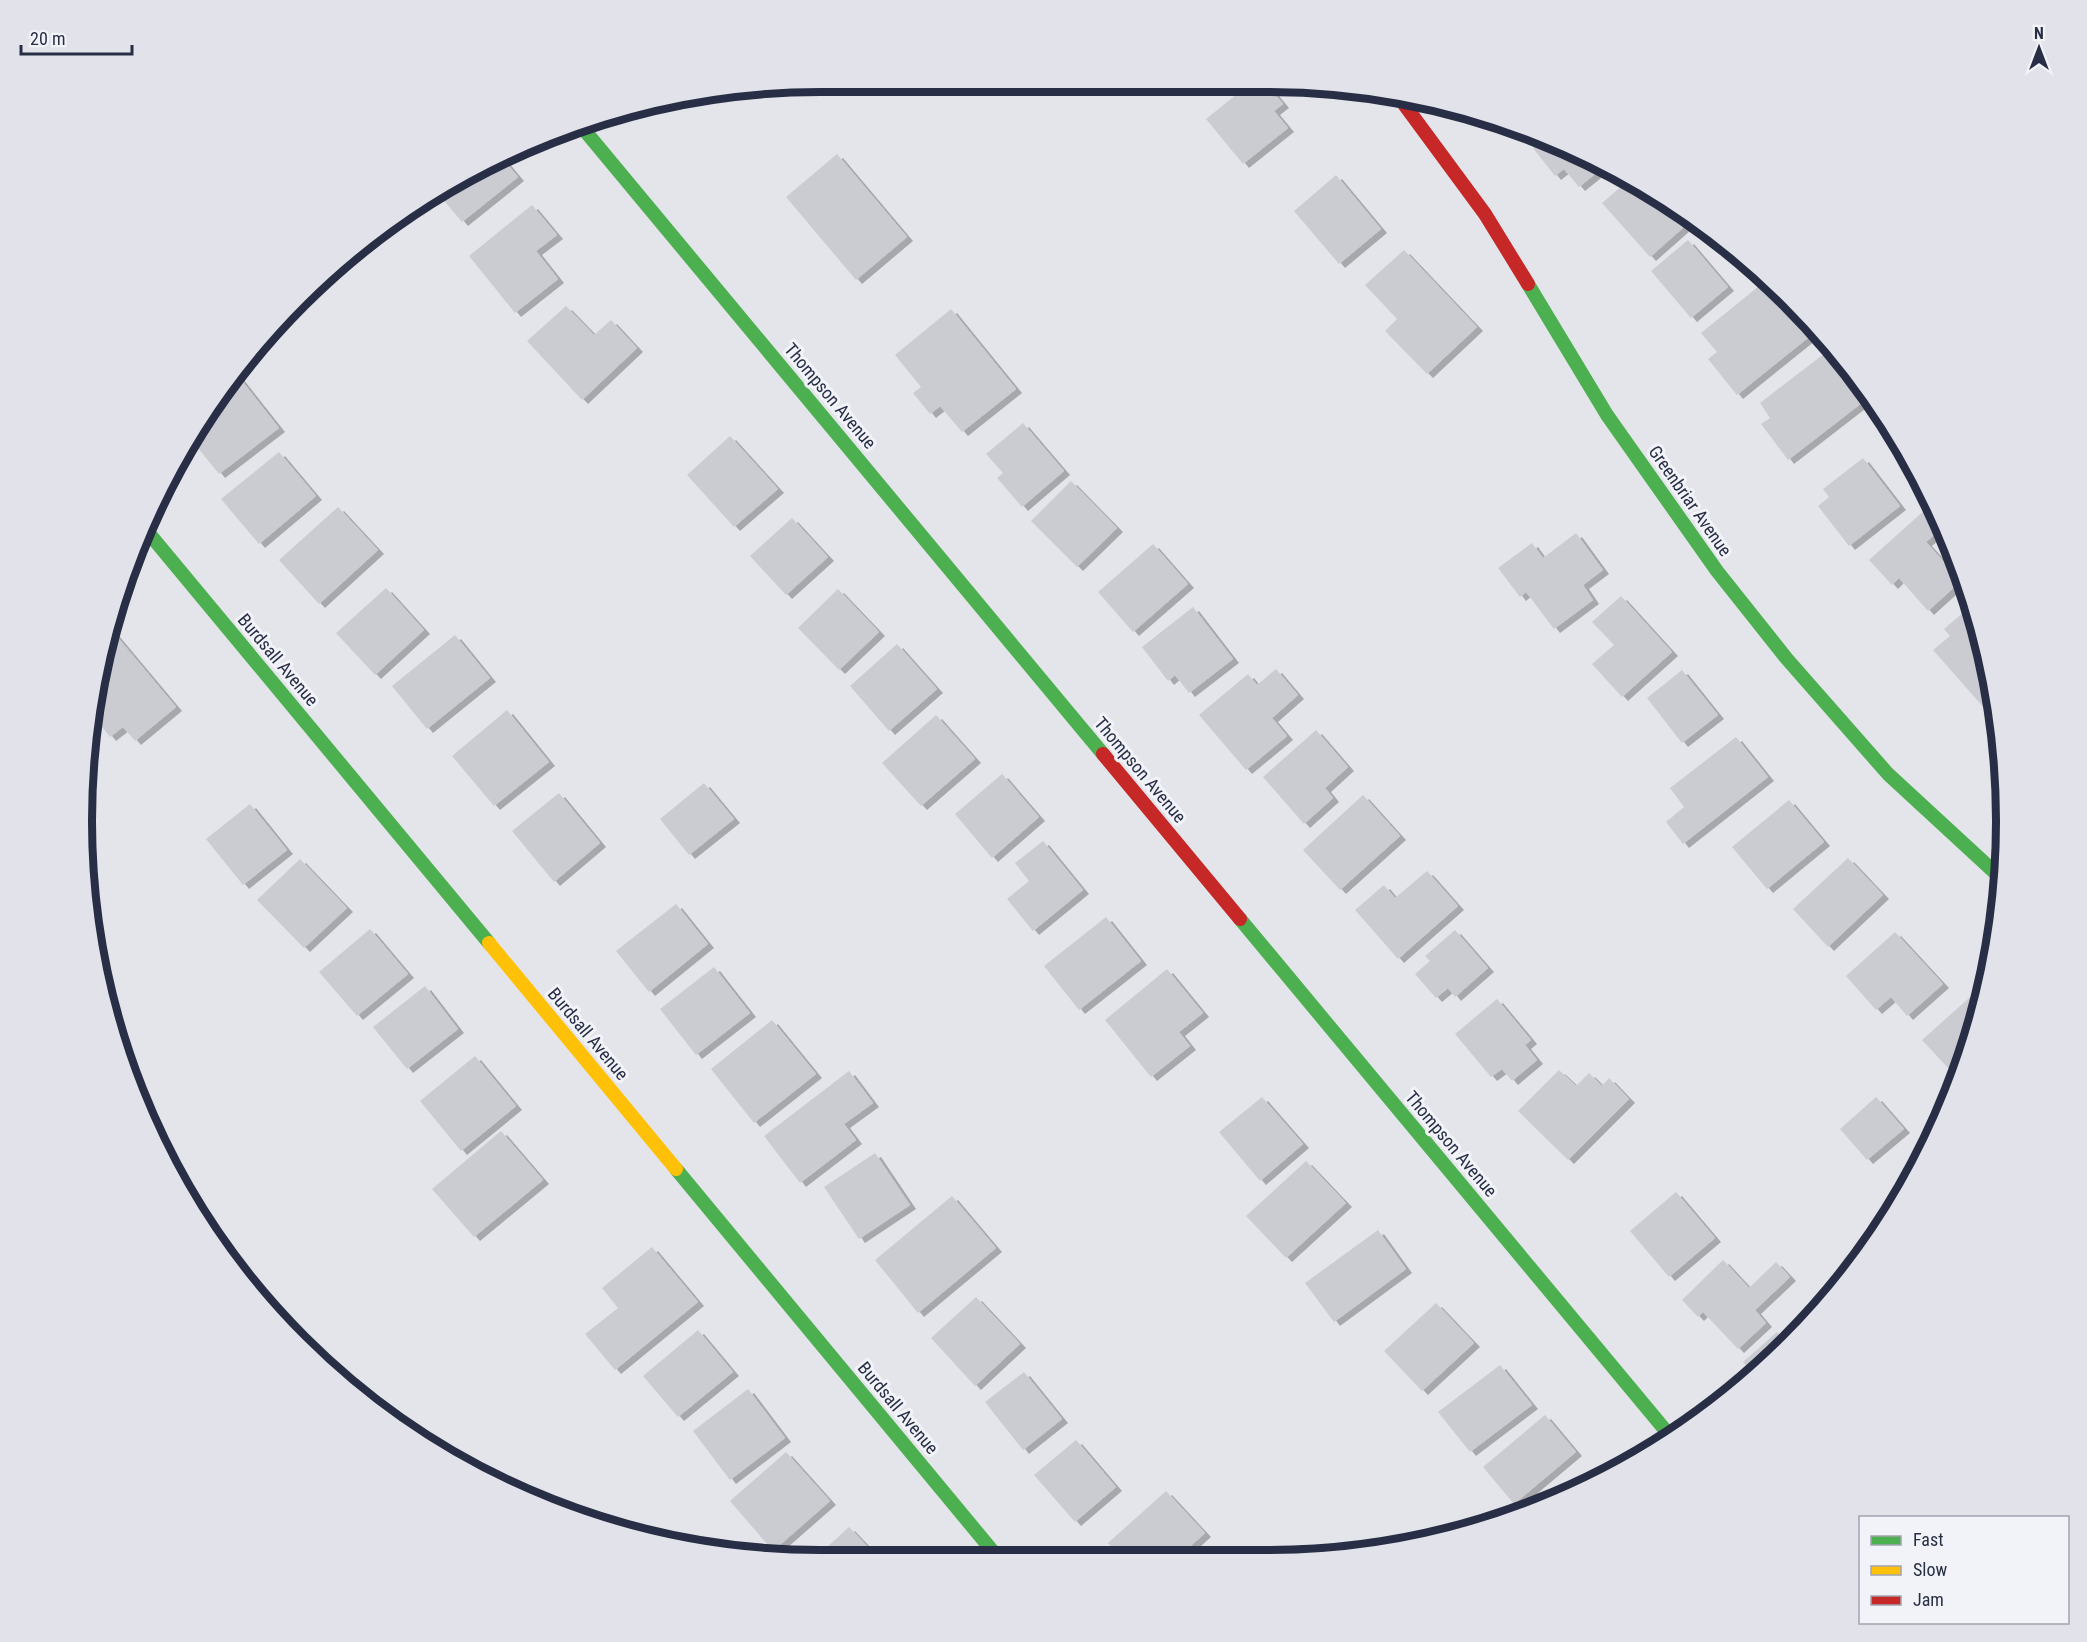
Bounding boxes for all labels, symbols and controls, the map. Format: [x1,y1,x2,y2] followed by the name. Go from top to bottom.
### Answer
[21,18,132,56] scale bar
[2009,18,2069,78] north arrow
[2034,24,2044,43] text: N
[30,28,65,49] text: 20 m
[780,339,881,453] street label: Thompson Avenue
[1644,441,1736,560] street label: Greenbriar Avenue
[234,609,323,710] street label: Burdsall Avenue
[1090,713,1191,827] street label: Thompson Avenue
[544,983,633,1084] street label: Burdsall Avenue
[1401,1087,1502,1201] street label: Thompson Avenue
[854,1357,943,1458] street label: Burdsall Avenue
[1859,1516,2069,1624] legend
[1913,1529,1944,1550] text: Fast
[1913,1559,1948,1580] text: Slow
[1913,1589,1944,1610] text: Jam

